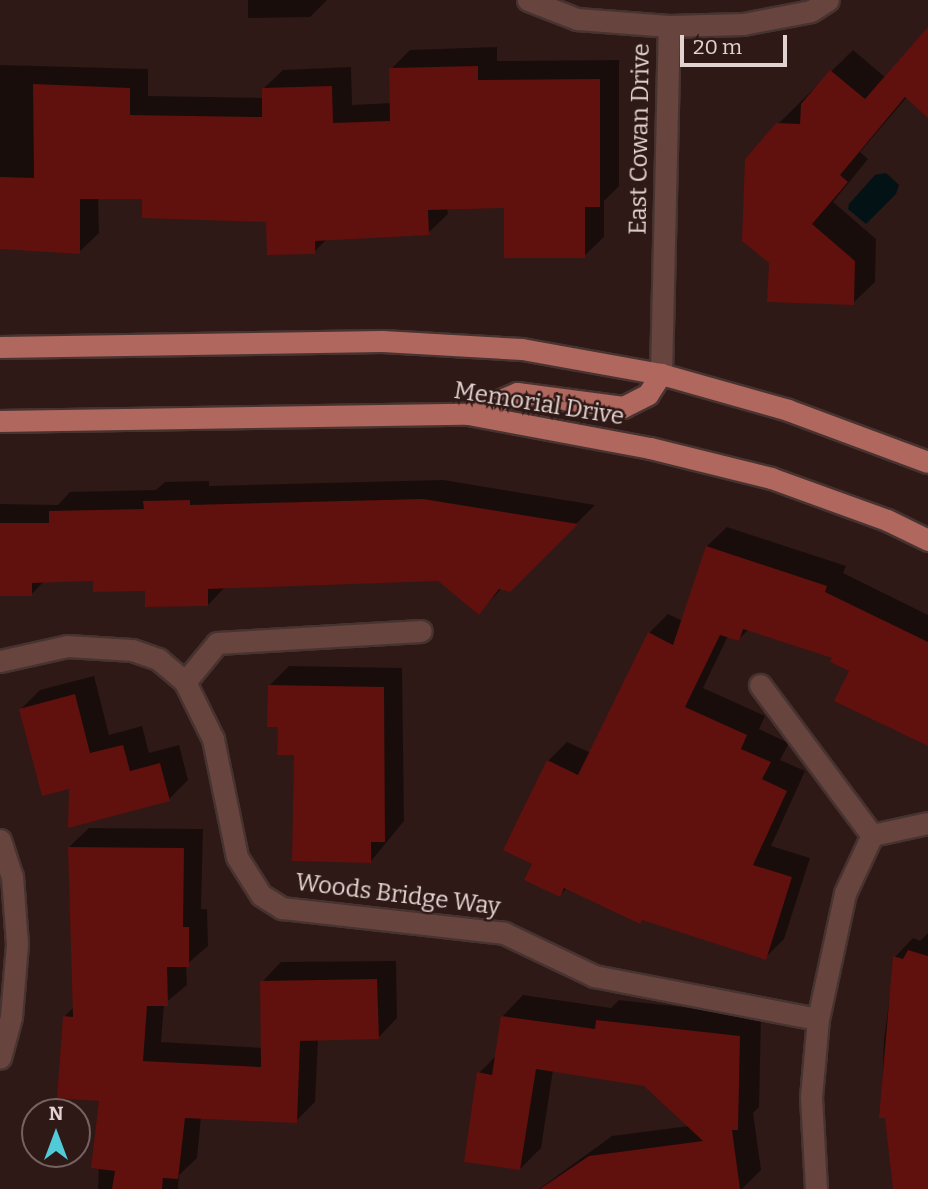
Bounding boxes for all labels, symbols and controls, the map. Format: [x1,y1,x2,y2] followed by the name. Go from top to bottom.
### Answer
[683,21,790,65] scale bar
[693,34,742,60] text: 20 m
[624,43,656,235] street label: East Cowan Drive
[452,376,626,432] street label: Memorial Drive
[294,868,502,922] street label: Woods Bridge Way
[21,1098,91,1168] north arrow
[49,1102,63,1125] text: N

